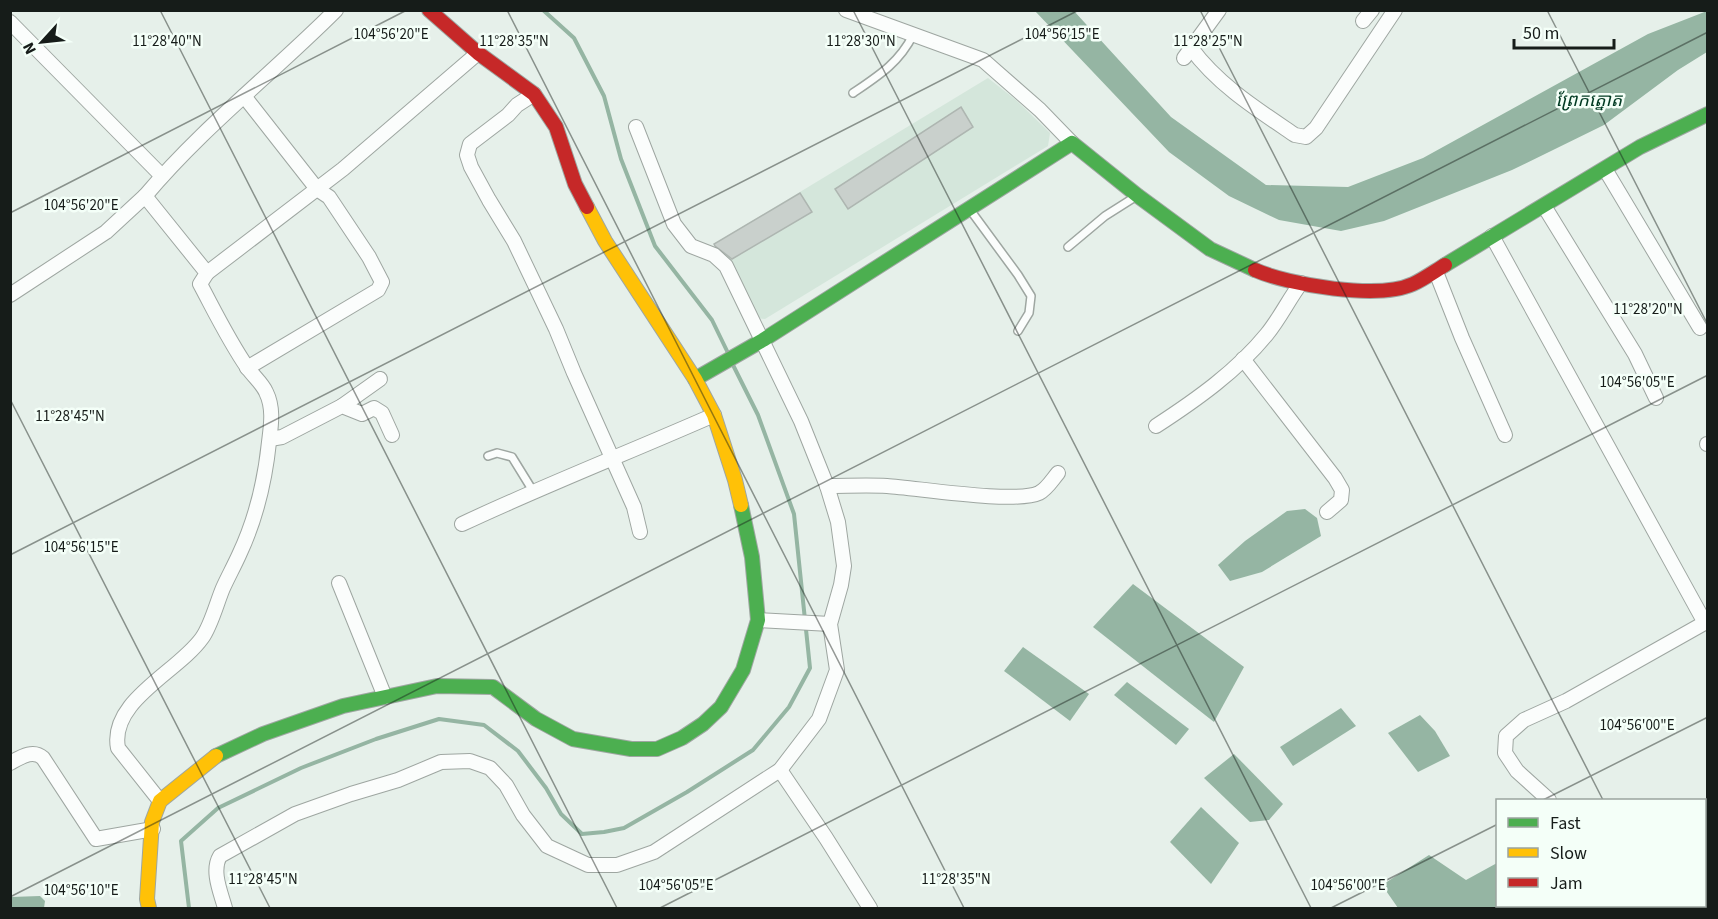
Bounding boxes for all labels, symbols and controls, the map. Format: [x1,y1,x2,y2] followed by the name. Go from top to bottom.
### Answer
[12,12,72,72] north arrow
[1514,12,1614,50] scale bar
[1523,21,1559,46] text: 50 m
[353,24,429,45] text: 104°56'20"E
[1024,24,1100,45] text: 104°56'15"E
[132,31,202,52] text: 11°28'40"N
[479,31,549,52] text: 11°28'35"N
[826,31,896,52] text: 11°28'30"N
[1173,31,1243,52] text: 11°28'25"N
[17,39,42,58] text: N
[1556,88,1624,113] water label: ព្រែកត្នោត
[43,195,119,216] text: 104°56'20"E
[1613,299,1683,320] text: 11°28'20"N
[1599,372,1675,393] text: 104°56'05"E
[35,406,105,427] text: 11°28'45"N
[43,537,119,558] text: 104°56'15"E
[1599,715,1675,736] text: 104°56'00"E
[1496,799,1706,907] legend
[1550,811,1581,836] text: Fast
[1550,841,1587,866] text: Slow
[228,869,298,890] text: 11°28'45"N
[921,869,991,890] text: 11°28'35"N
[1550,871,1583,896] text: Jam
[638,875,714,896] text: 104°56'05"E
[1310,875,1386,896] text: 104°56'00"E
[43,880,119,901] text: 104°56'10"E

